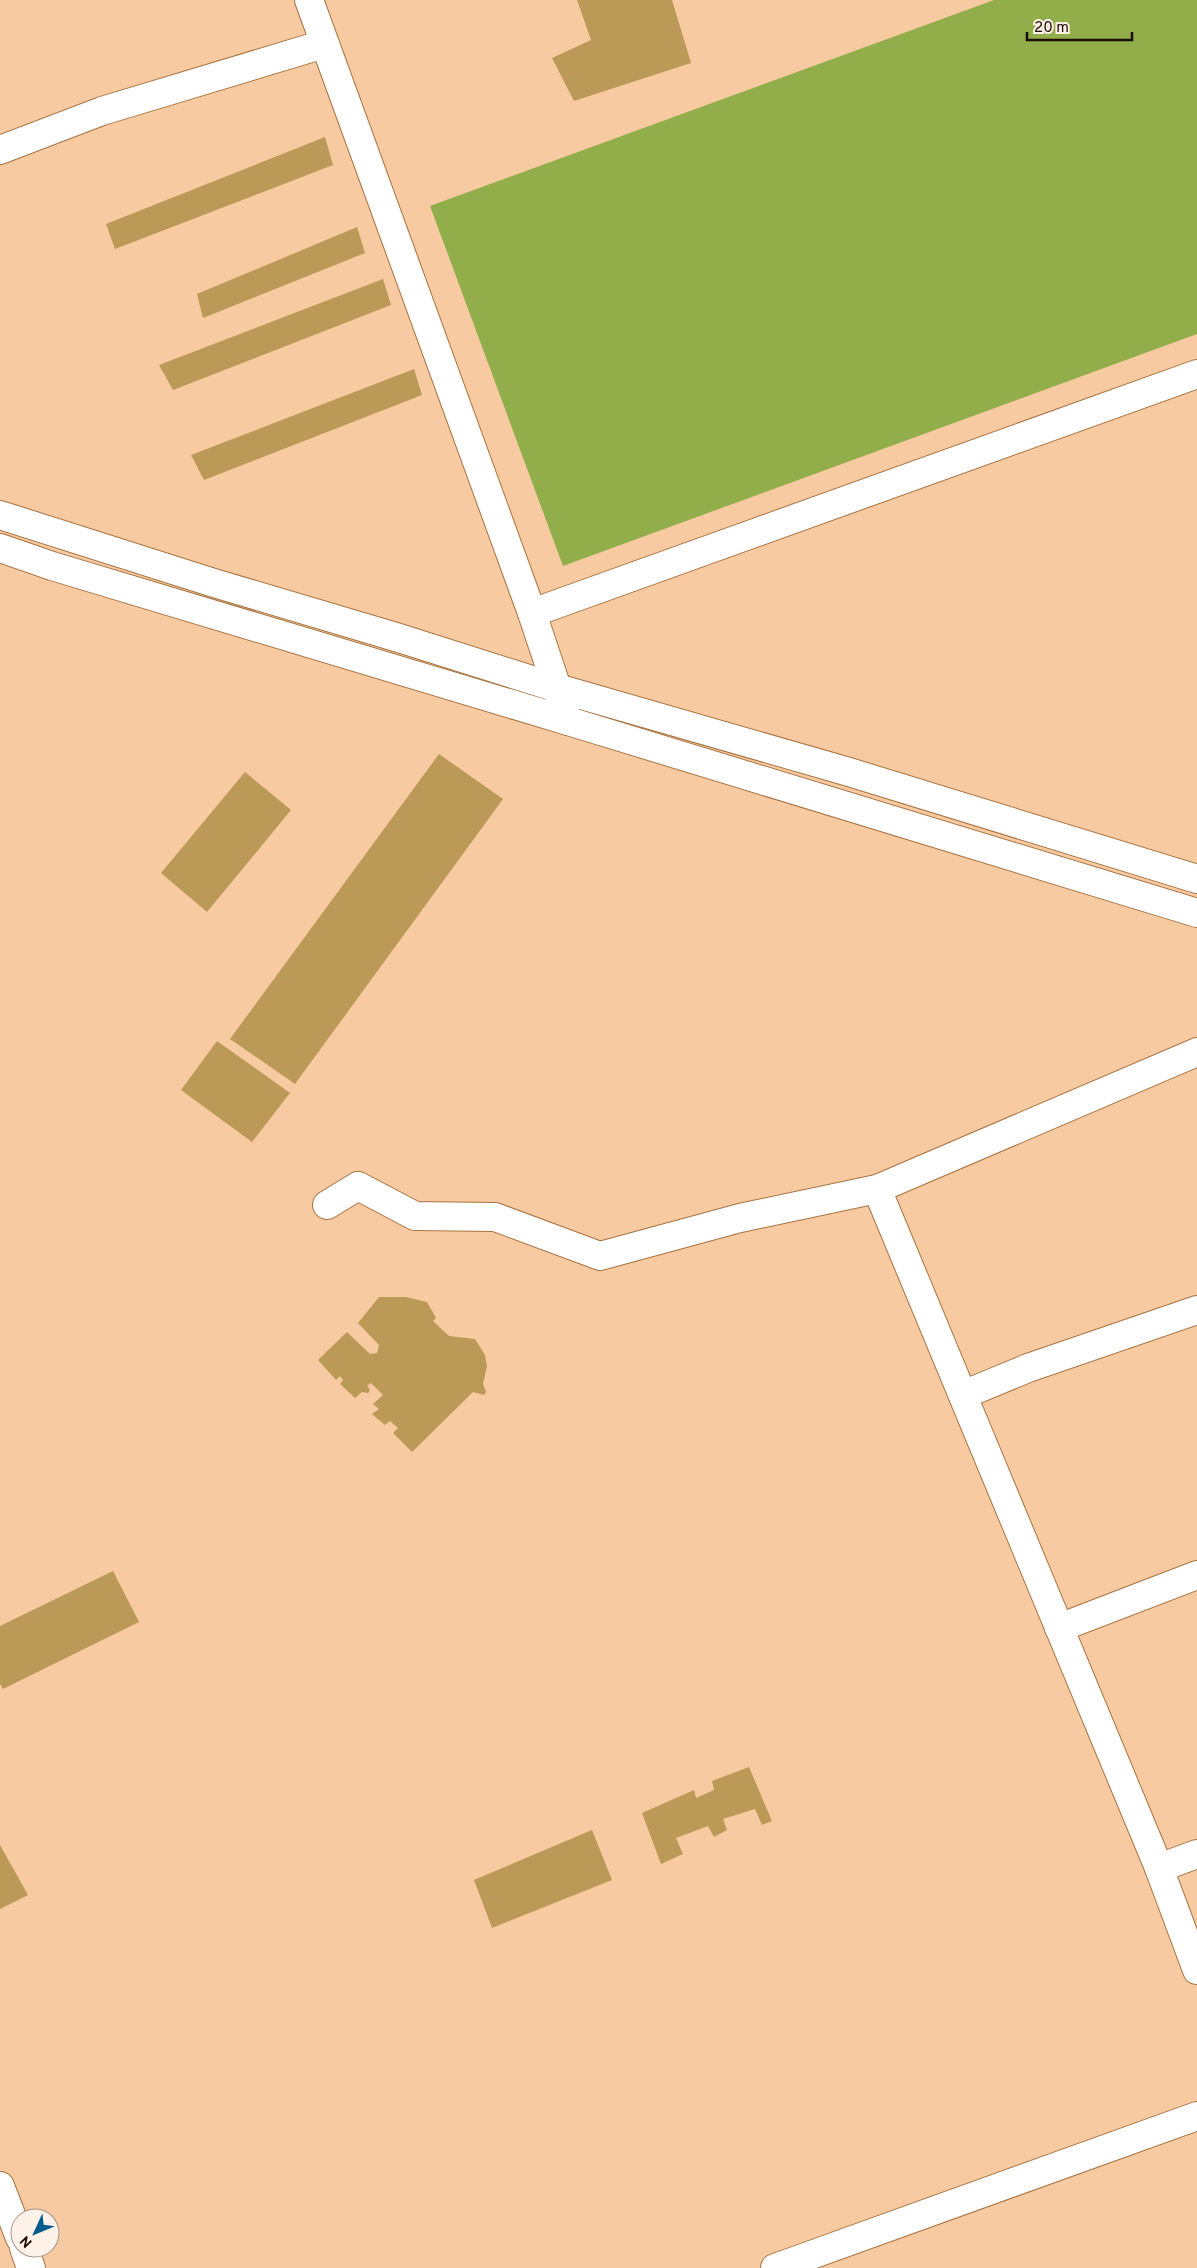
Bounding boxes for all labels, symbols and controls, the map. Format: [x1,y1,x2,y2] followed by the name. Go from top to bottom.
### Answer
[1027,10,1132,42] scale bar
[1034,19,1069,38] text: 20 m
[10,2208,60,2258] north arrow
[17,2231,36,2251] text: N

